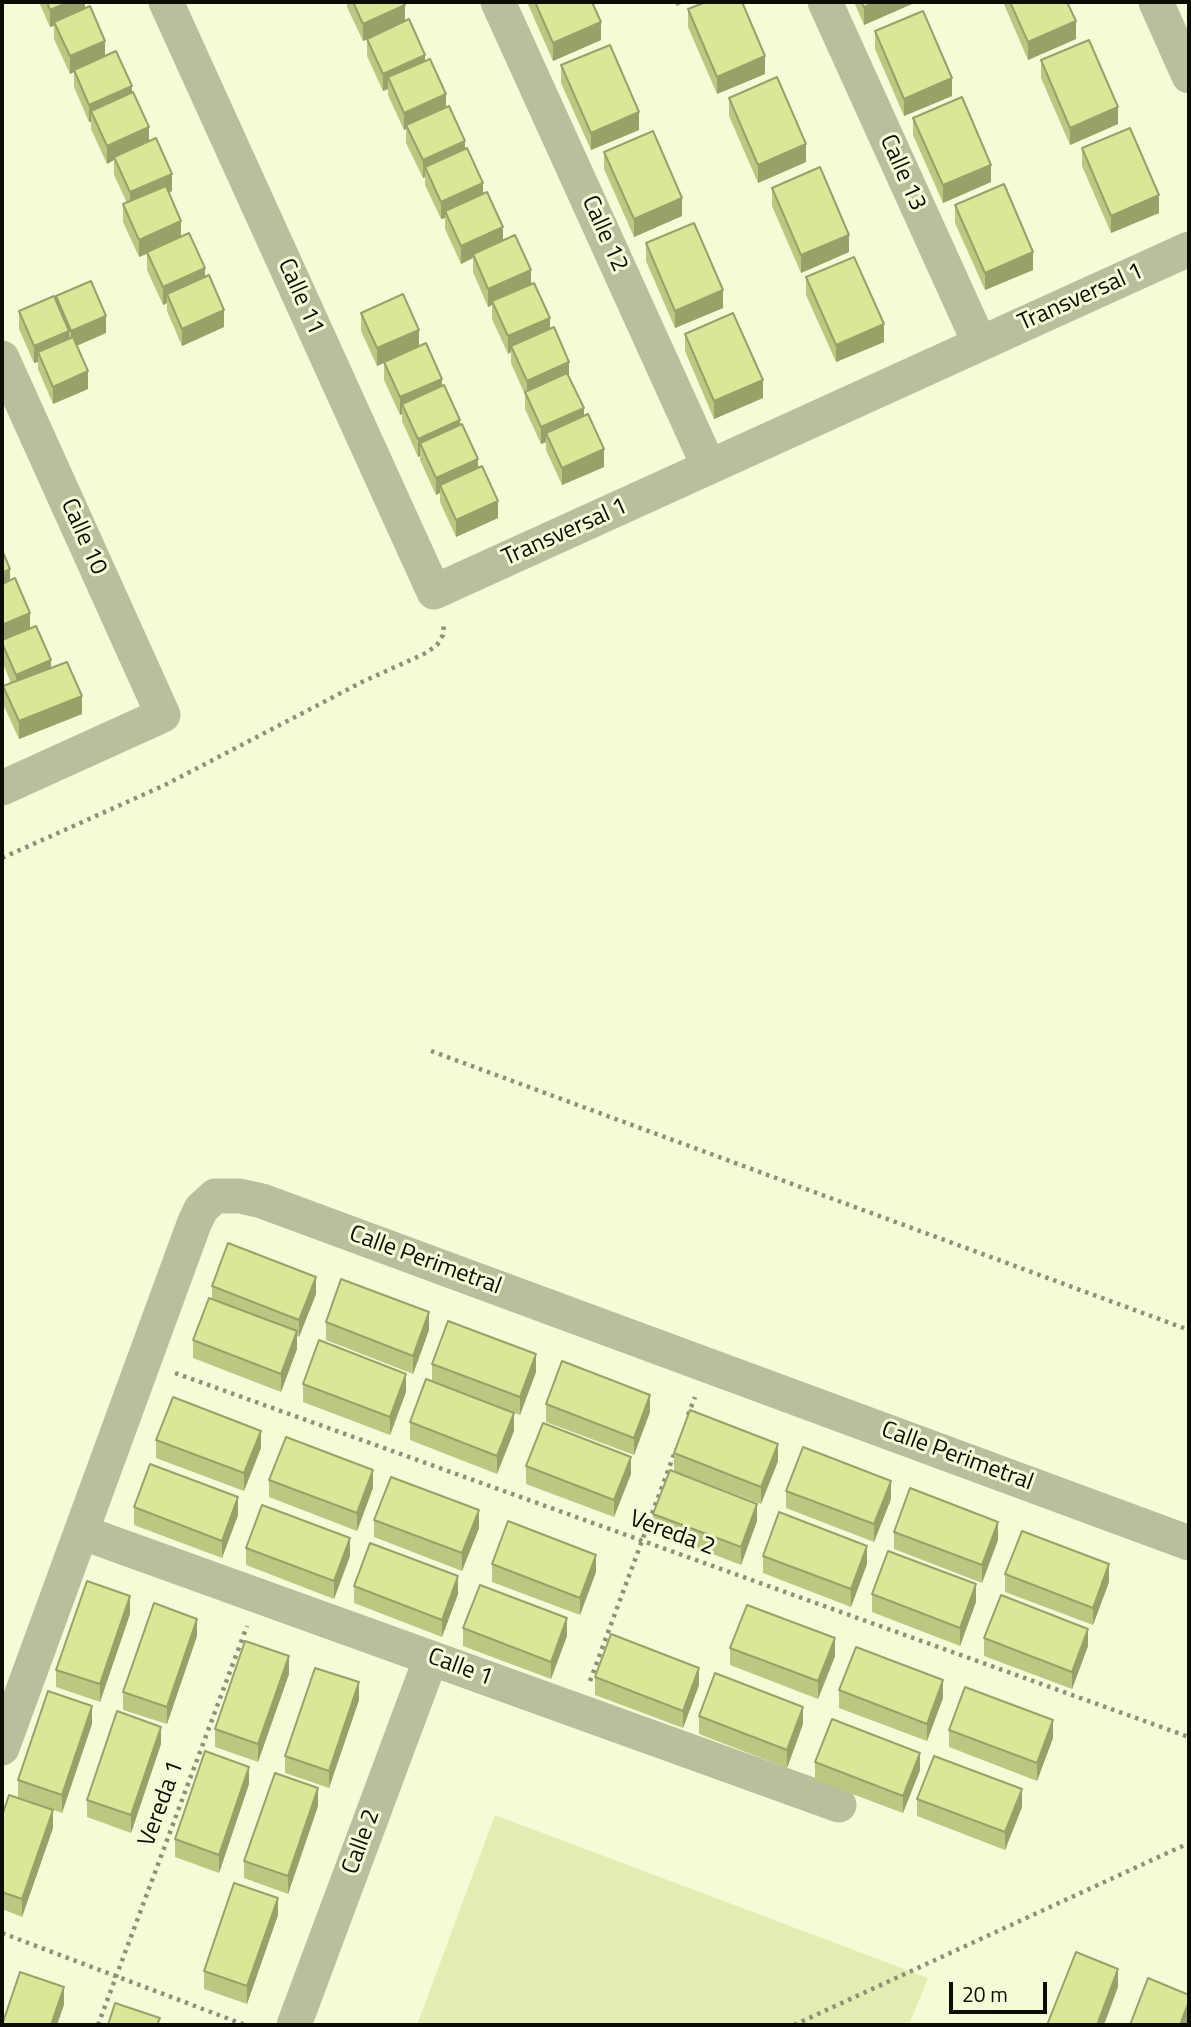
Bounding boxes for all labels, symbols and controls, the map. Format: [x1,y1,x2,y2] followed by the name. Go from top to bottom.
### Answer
[872,130,932,216] street label: Calle 13
[574,191,634,277] street label: Calle 12
[270,254,330,340] street label: Calle 11
[1014,258,1148,338] street label: Transversal 1
[498,493,632,573] street label: Transversal 1
[53,494,113,580] street label: Calle 10
[345,1220,505,1302] street label: Calle Perimetral
[877,1416,1037,1498] street label: Calle Perimetral
[625,1505,719,1563] street label: Vereda 2
[424,1643,496,1693] street label: Calle 1
[133,1757,191,1851] street label: Vereda 1
[337,1806,387,1878] street label: Calle 2
[953,1968,1051,2012] scale bar
[962,1978,1008,2010] text: 20 m

